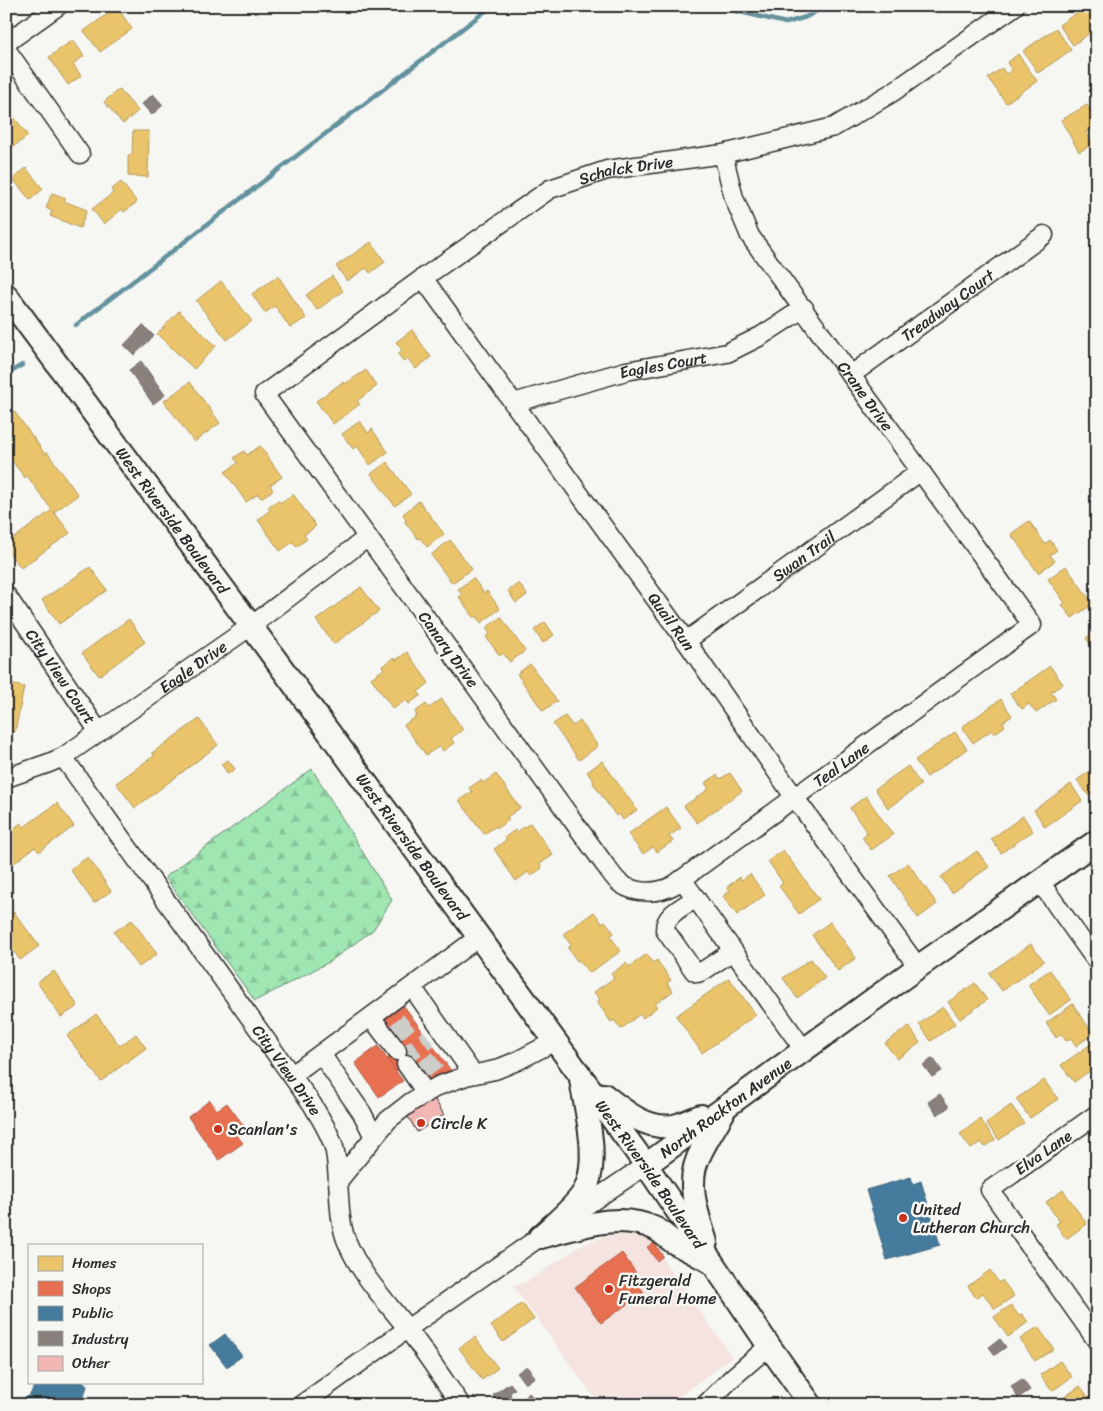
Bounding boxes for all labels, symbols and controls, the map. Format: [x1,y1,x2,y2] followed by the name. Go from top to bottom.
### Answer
[575,147,675,194] street label: Schalck Drive
[895,261,1001,350] street label: Treadway Court
[616,343,709,387] street label: Eagles Court
[830,354,901,438] street label: Crane Drive
[108,440,238,602] street label: West Riverside Boulevard
[766,523,842,590] street label: Swan Trail
[640,586,703,657] street label: Quail Run
[410,604,487,694] street label: Canary Drive
[18,622,104,730] street label: City View Court
[153,633,233,701] street label: Eagle Drive
[807,734,876,795] street label: Teal Lane
[348,766,477,928] street label: West Riverside Boulevard
[244,1018,330,1121] street label: City View Drive
[653,1049,798,1166] street label: North Rockton Avenue
[587,1093,714,1256] street label: West Riverside Boulevard
[431,1109,488,1138] place label: Circle K
[228,1115,298,1144] place label: Scanlan's
[415,1117,427,1129] marker: Circle K
[1008,1122,1078,1183] street label: Elva Lane
[212,1123,224,1135] marker: Scanlan's
[913,1195,1030,1242] place label: United Lutheran Church
[897,1212,909,1224] marker: United Lutheran Church
[28,1244,202,1384] legend
[72,1250,116,1276] text: Homes
[619,1266,716,1313] place label: Fitzgerald Funeral Home
[72,1276,112,1302] text: Shops
[603,1283,615,1295] marker: Fitzgerald Funeral Home
[72,1300,114,1326] text: Public
[71,1326,129,1352] text: Industry
[72,1350,111,1376] text: Other

